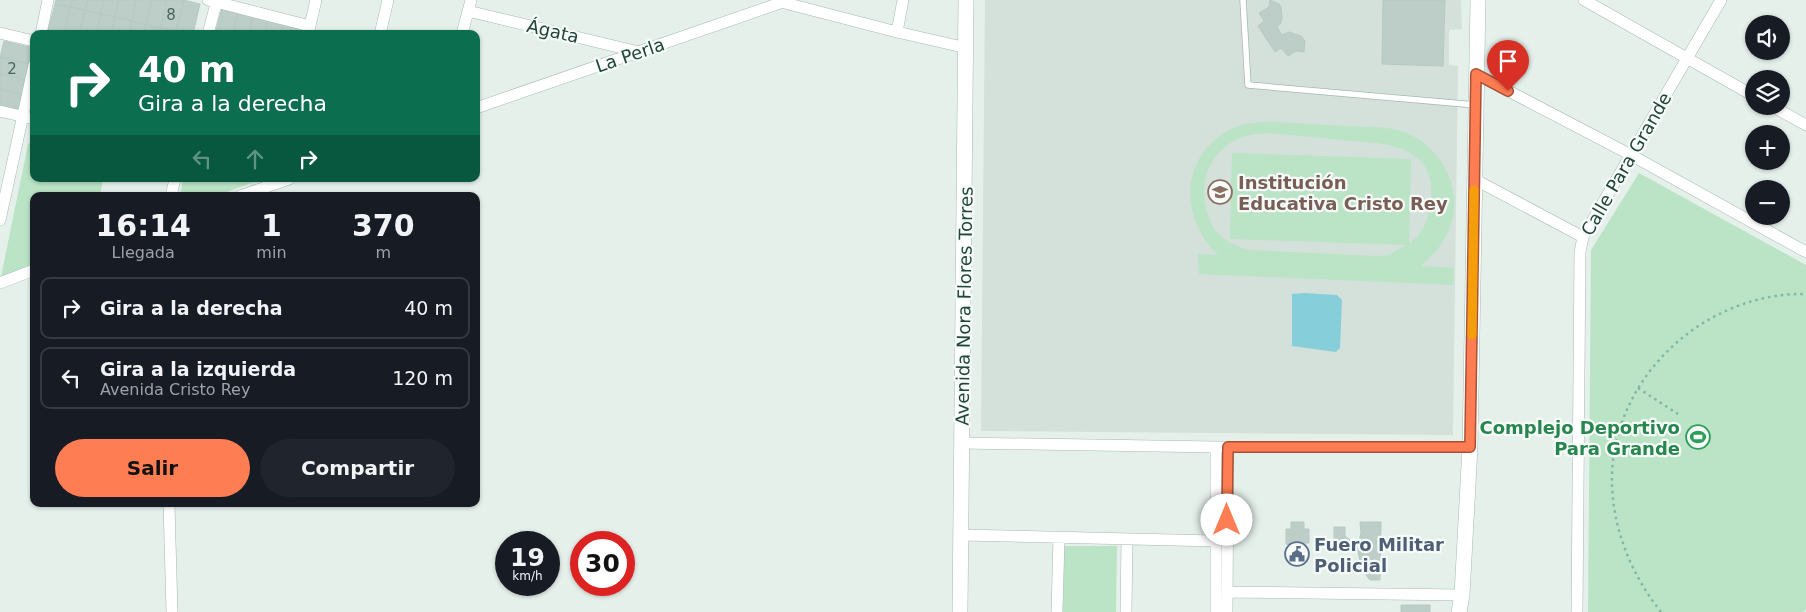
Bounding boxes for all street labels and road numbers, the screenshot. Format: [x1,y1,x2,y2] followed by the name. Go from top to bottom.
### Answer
[525,15,581,47] street label: Ágata
[593,33,667,77] street label: La Perla
[1576,89,1676,239] street label: Calle Para Grande
[951,186,977,426] street label: Avenida Nora Flores Torres

